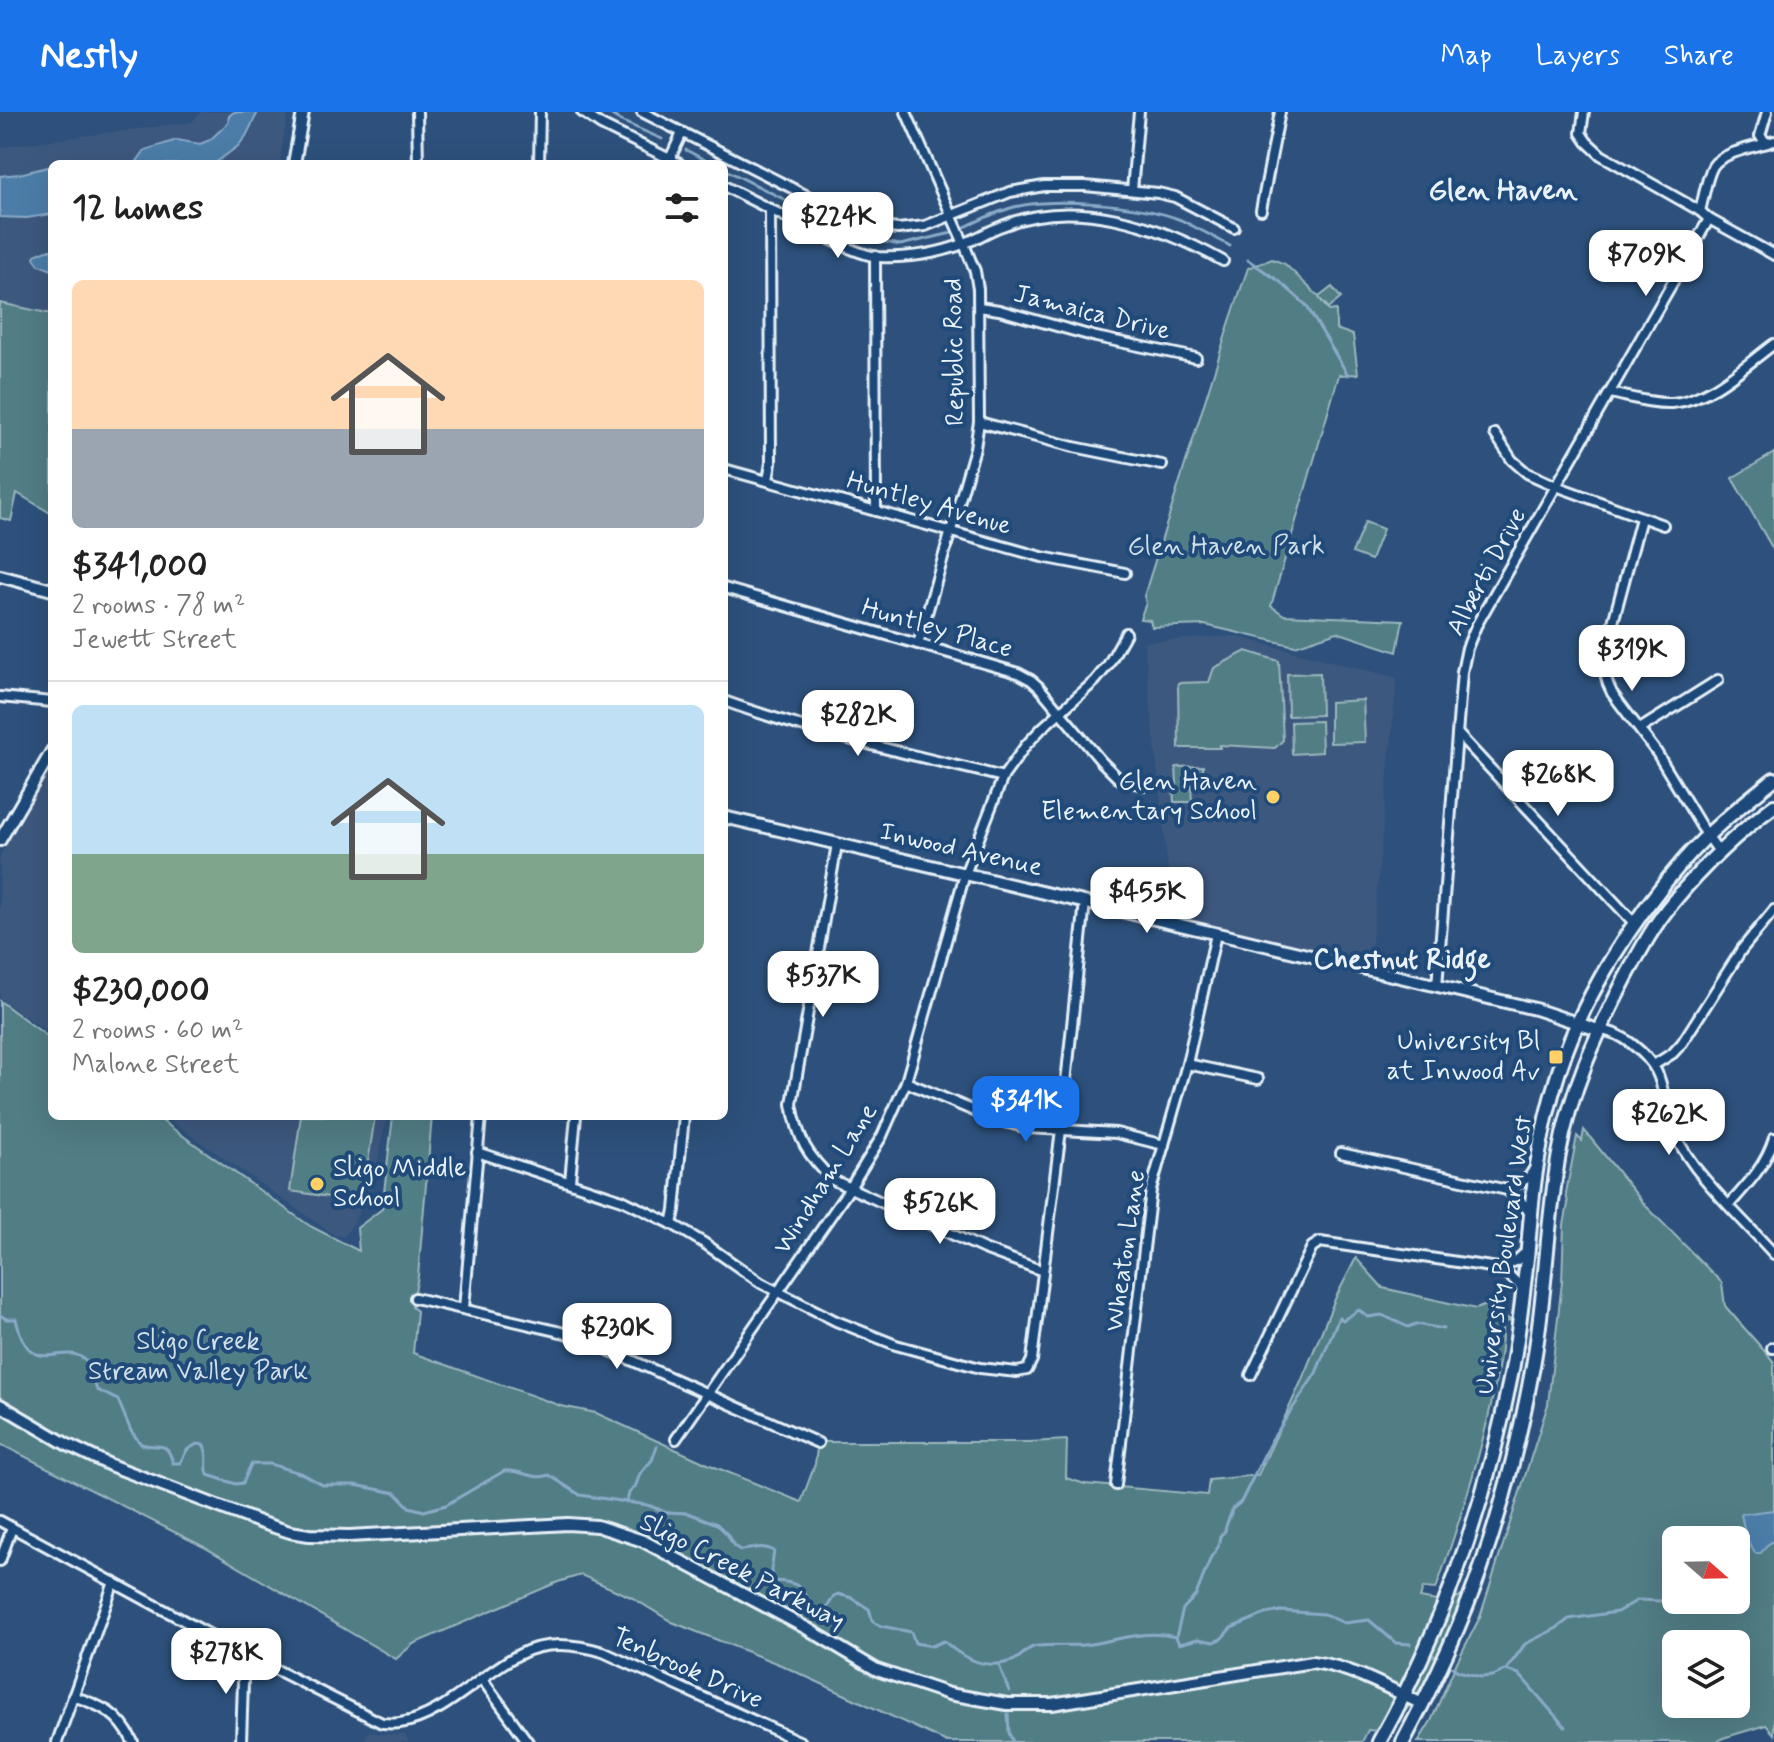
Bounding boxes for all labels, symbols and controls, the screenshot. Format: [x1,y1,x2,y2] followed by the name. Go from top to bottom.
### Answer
[40,32,138,81] text: Nestly
[1441,38,1492,75] text: Map
[1536,38,1620,75] text: Layers
[1664,38,1734,75] text: Share
[1428,173,1579,210] district label: Glen Haven
[72,186,203,231] text: 12 homes
[660,186,704,230] icon: filters
[782,192,894,260] pin: $224K
[800,201,876,235] text: $224K
[1590,230,1702,298] pin: $709K
[1607,239,1685,273] text: $709K
[1010,277,1174,349] street label: Jamaica Drive
[937,278,973,426] street label: Republic Road
[316,332,460,476] icon: home
[843,464,1015,544] street label: Huntley Avenue
[1439,502,1535,642] street label: Alberti Drive
[1127,530,1325,564] park label: Glen Haven Park
[72,544,208,589] text: $341,000
[72,589,245,623] text: 2 rooms · 78 m²
[858,591,1016,667] street label: Huntley Place
[72,623,237,657] text: Jewett Street
[1576,625,1688,693] pin: $319K
[1597,634,1667,668] text: $319K
[802,690,914,758] pin: $282K
[820,699,896,733] text: $282K
[1502,750,1614,818] pin: $268K
[316,757,460,901] icon: home
[1521,759,1595,793] text: $268K
[1041,765,1257,829] place label: Glen Haven Elementary School
[1264,788,1282,806] marker: Glen Haven Elementary School
[876,815,1046,885] street label: Inwood Avenue
[1091,867,1203,935] pin: $455K
[1108,876,1186,910] text: $455K
[1313,942,1491,982] district label: Chestnut Ridge
[767,951,879,1019] pin: $537K
[786,960,860,994] text: $537K
[72,969,210,1014] text: $230,000
[72,1014,243,1048] text: 2 rooms · 60 m²
[1387,1025,1540,1089] place label: University Bl at Inwood Av
[72,1048,239,1082] text: Malone Street
[1547,1048,1565,1066] marker: University Bl at Inwood Av
[970,1076,1082,1144] pin: $341K
[990,1085,1062,1119] text: $341K
[1613,1089,1725,1157] pin: $262K
[766,1097,886,1261] street label: Windham Lane
[1631,1098,1707,1132] text: $262K
[1469,1113,1541,1397] street label: University Boulevard West
[333,1152,466,1216] place label: Sligo Middle School
[1098,1168,1154,1334] street label: Wheaton Lane
[308,1175,326,1193] marker: Sligo Middle School
[884,1178,996,1246] pin: $526K
[902,1187,978,1221] text: $526K
[561,1303,673,1371] pin: $230K
[580,1312,654,1346] text: $230K
[88,1325,308,1389] park label: Sligo Creek Stream Valley Park
[634,1506,850,1638] street label: Sligo Creek Parkway
[1662,1526,1750,1614] north arrow
[1662,1526,1750,1718] map controls
[606,1620,768,1718] street label: Tenbrook Drive
[170,1628,282,1696] pin: $278K
[1662,1630,1750,1718] button: layers
[189,1637,263,1671] text: $278K

